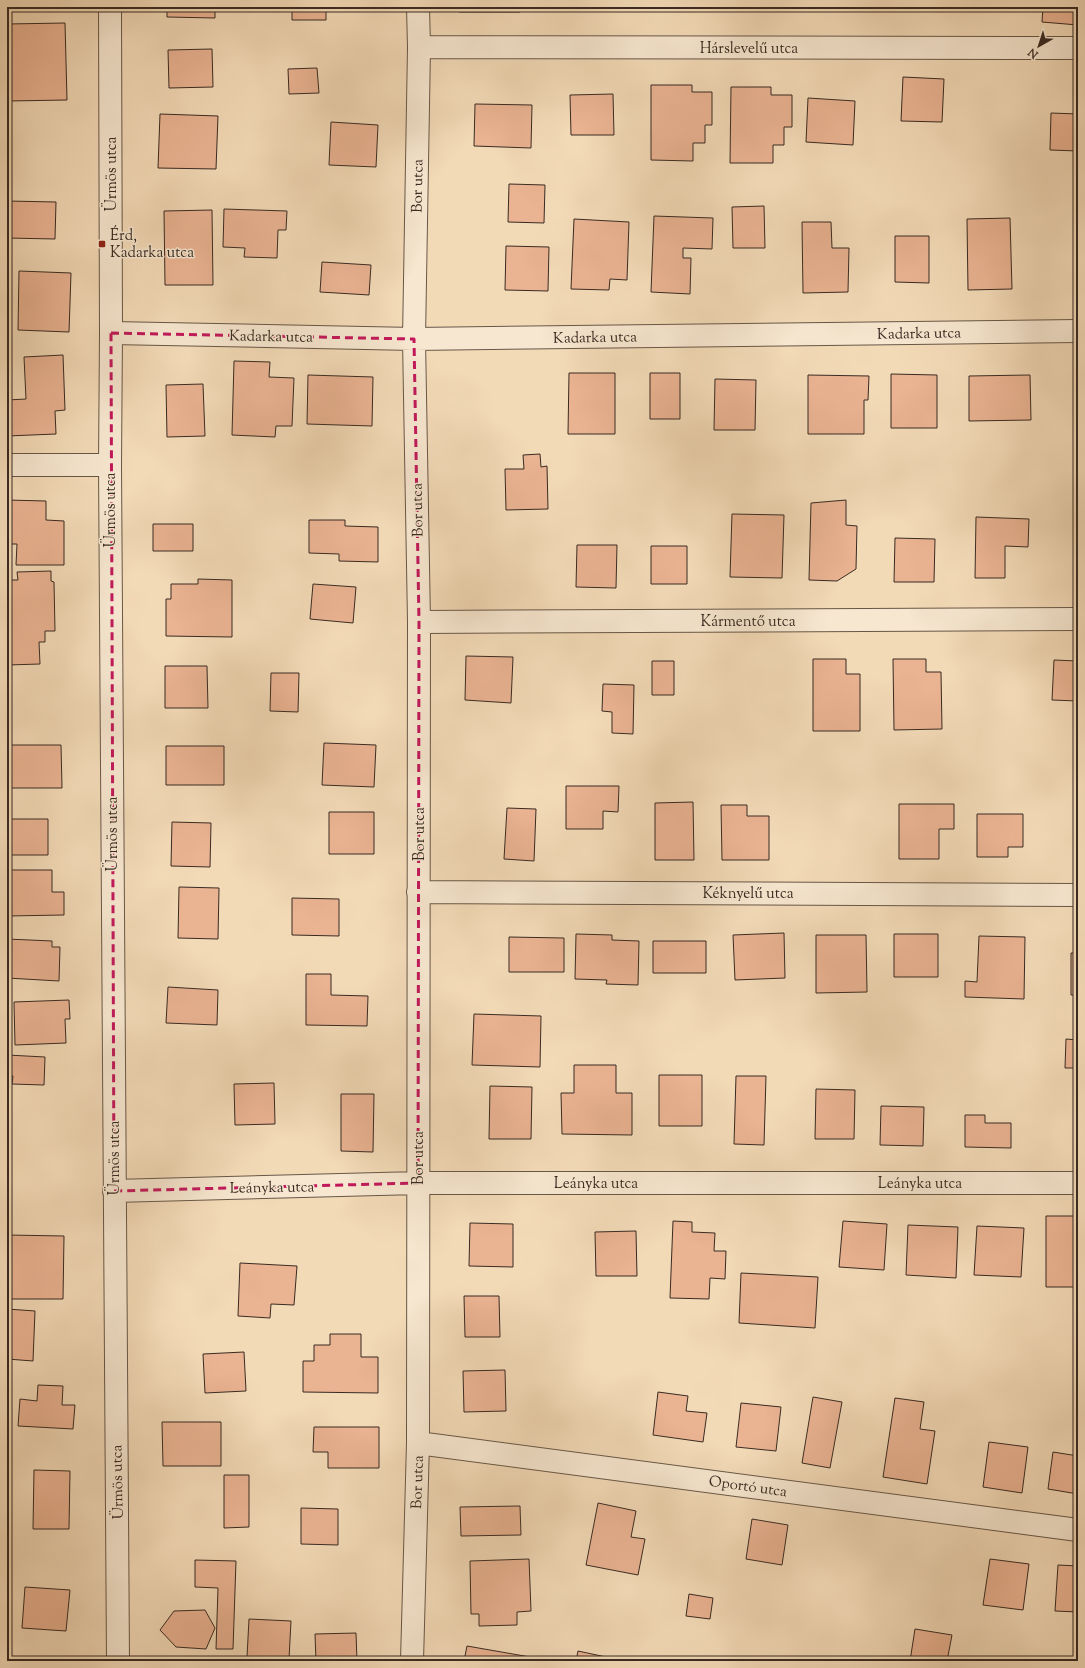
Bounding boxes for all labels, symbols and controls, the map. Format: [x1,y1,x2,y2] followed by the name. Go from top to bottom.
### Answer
[1019,26,1059,66] north arrow
[700,39,798,60] street label: Hárslevelű utca
[1025,44,1043,63] text: N
[101,136,123,211] street label: Ürmös utca
[408,159,429,213] street label: Bor utca
[110,225,194,264] place label: Érd, Kadarka utca
[97,239,107,249] marker: Érd, Kadarka utca
[877,323,961,346] street label: Kadarka utca
[229,326,313,349] street label: Kadarka utca
[553,327,637,350] street label: Kadarka utca
[100,472,122,547] street label: Ürmös utca
[408,483,429,537] street label: Bor utca
[700,612,796,633] street label: Kármentő utca
[102,796,124,871] street label: Ürmös utca
[410,807,431,861] street label: Bor utca
[702,884,794,905] street label: Kéknyelű utca
[104,1120,126,1195] street label: Ürmös utca
[409,1131,430,1185] street label: Bor utca
[554,1174,638,1195] street label: Leányka utca
[878,1174,962,1195] street label: Leányka utca
[230,1177,315,1200] street label: Leányka utca
[106,1444,130,1520] street label: Ürmös utca
[407,1455,430,1509] street label: Bor utca
[707,1472,788,1503] street label: Oportó utca

